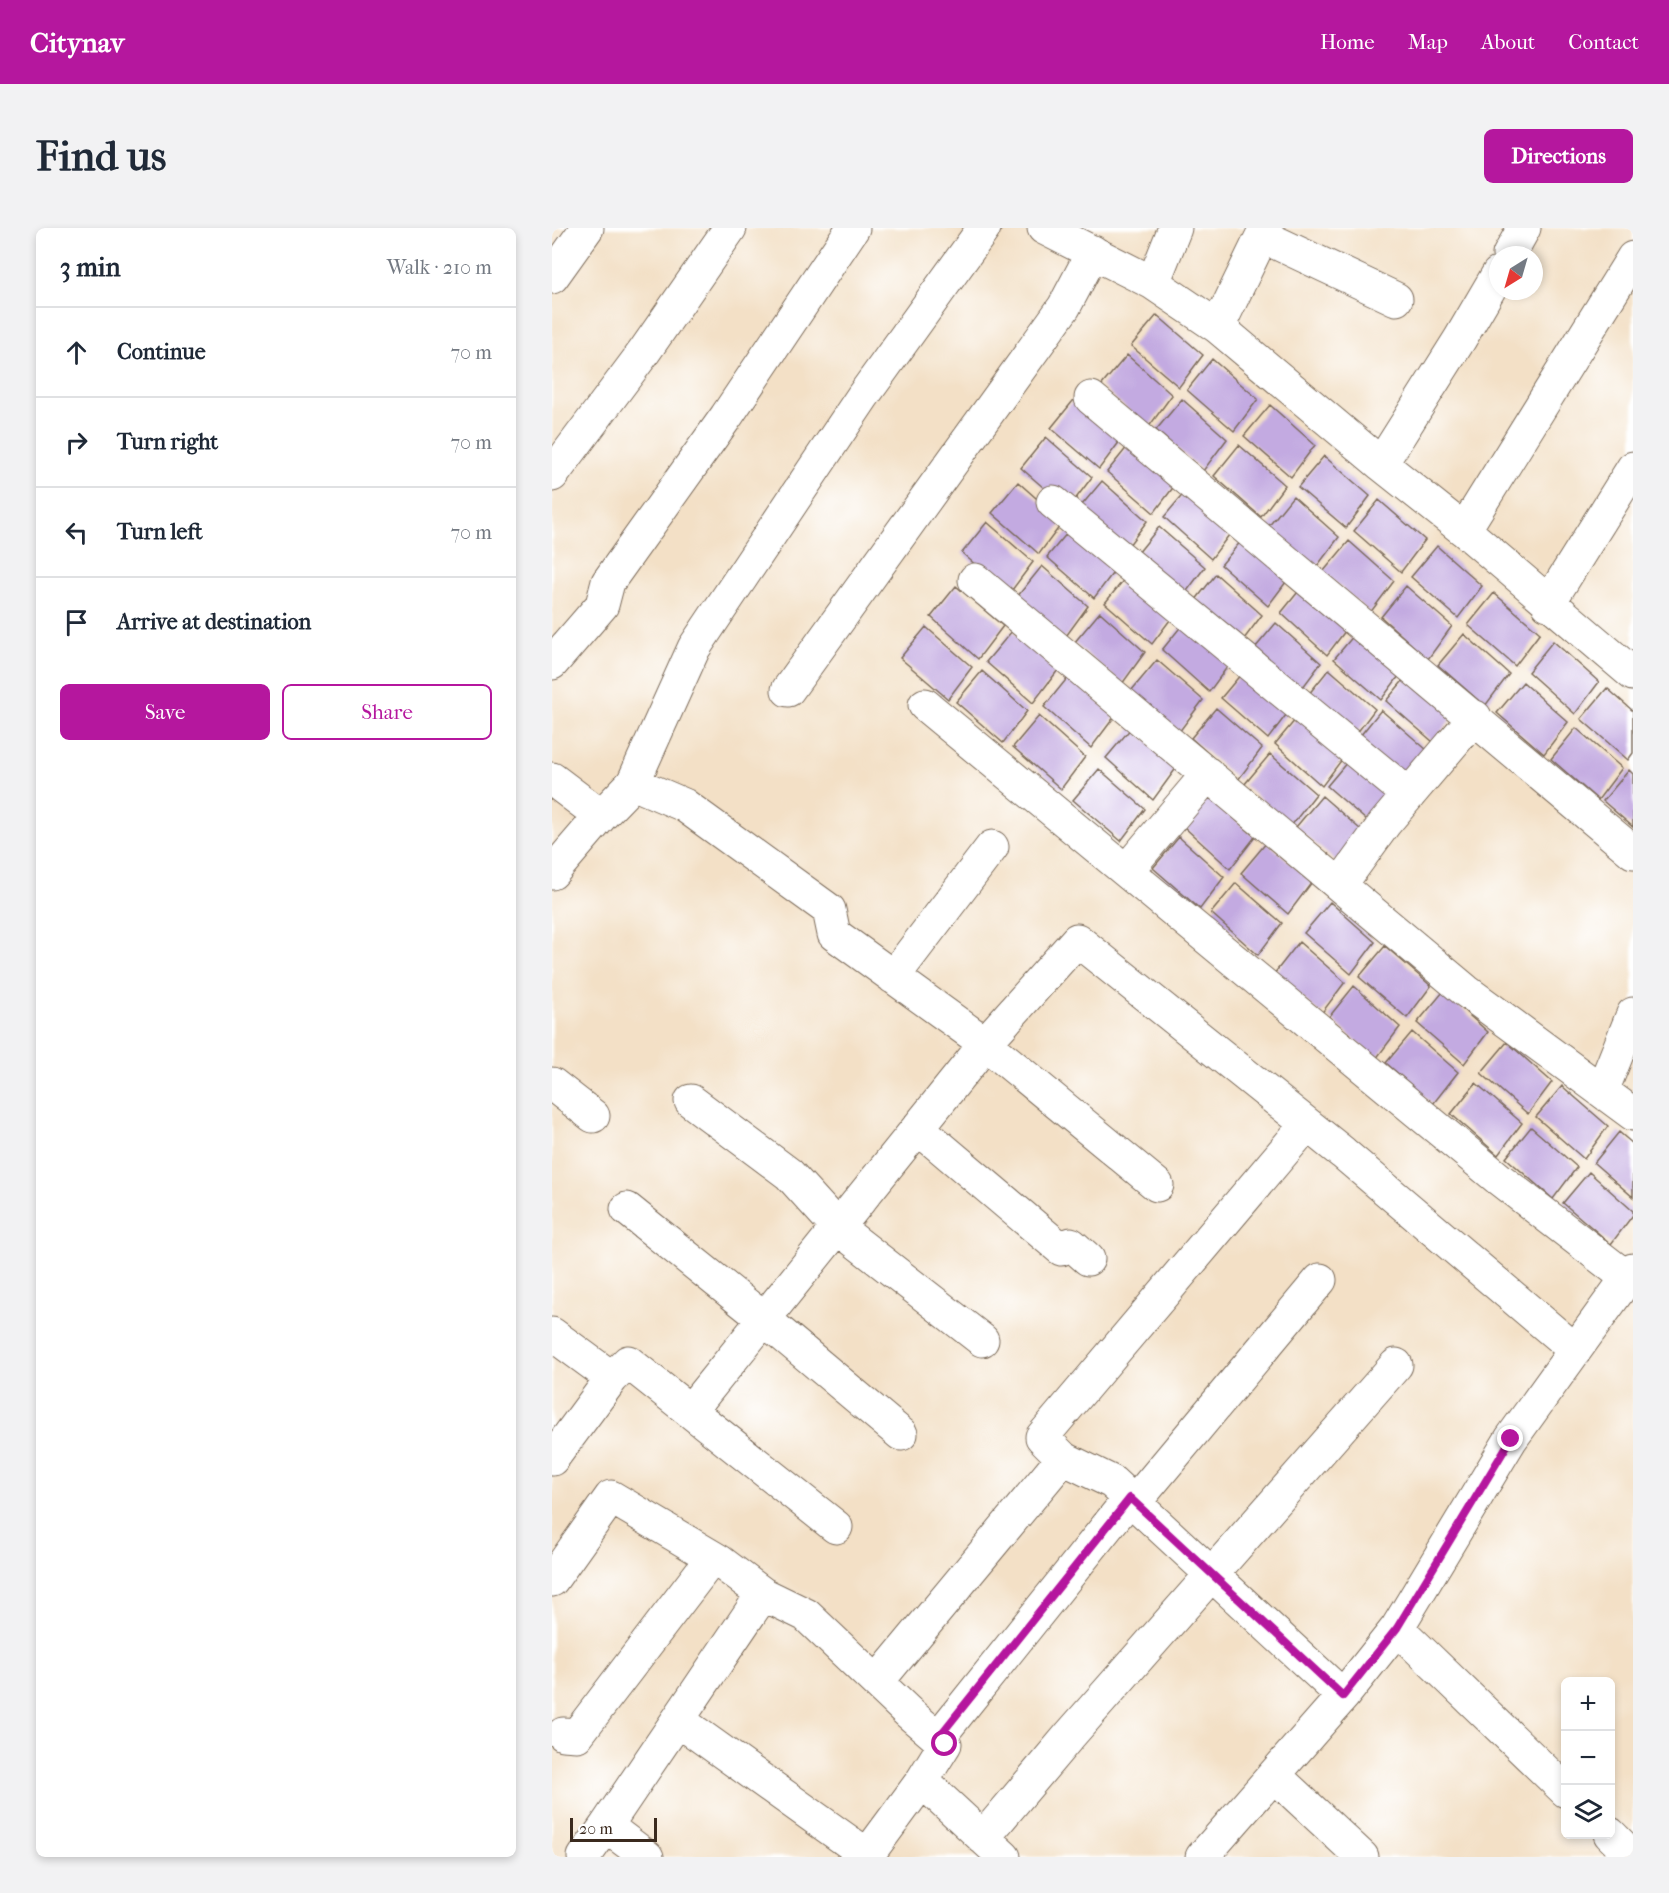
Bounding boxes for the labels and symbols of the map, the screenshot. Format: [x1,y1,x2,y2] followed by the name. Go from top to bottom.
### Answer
[1489,246,1543,300] north arrow
[1497,1425,1523,1451] route end
[931,1730,957,1756] route start
[570,1815,657,1842] scale bar

